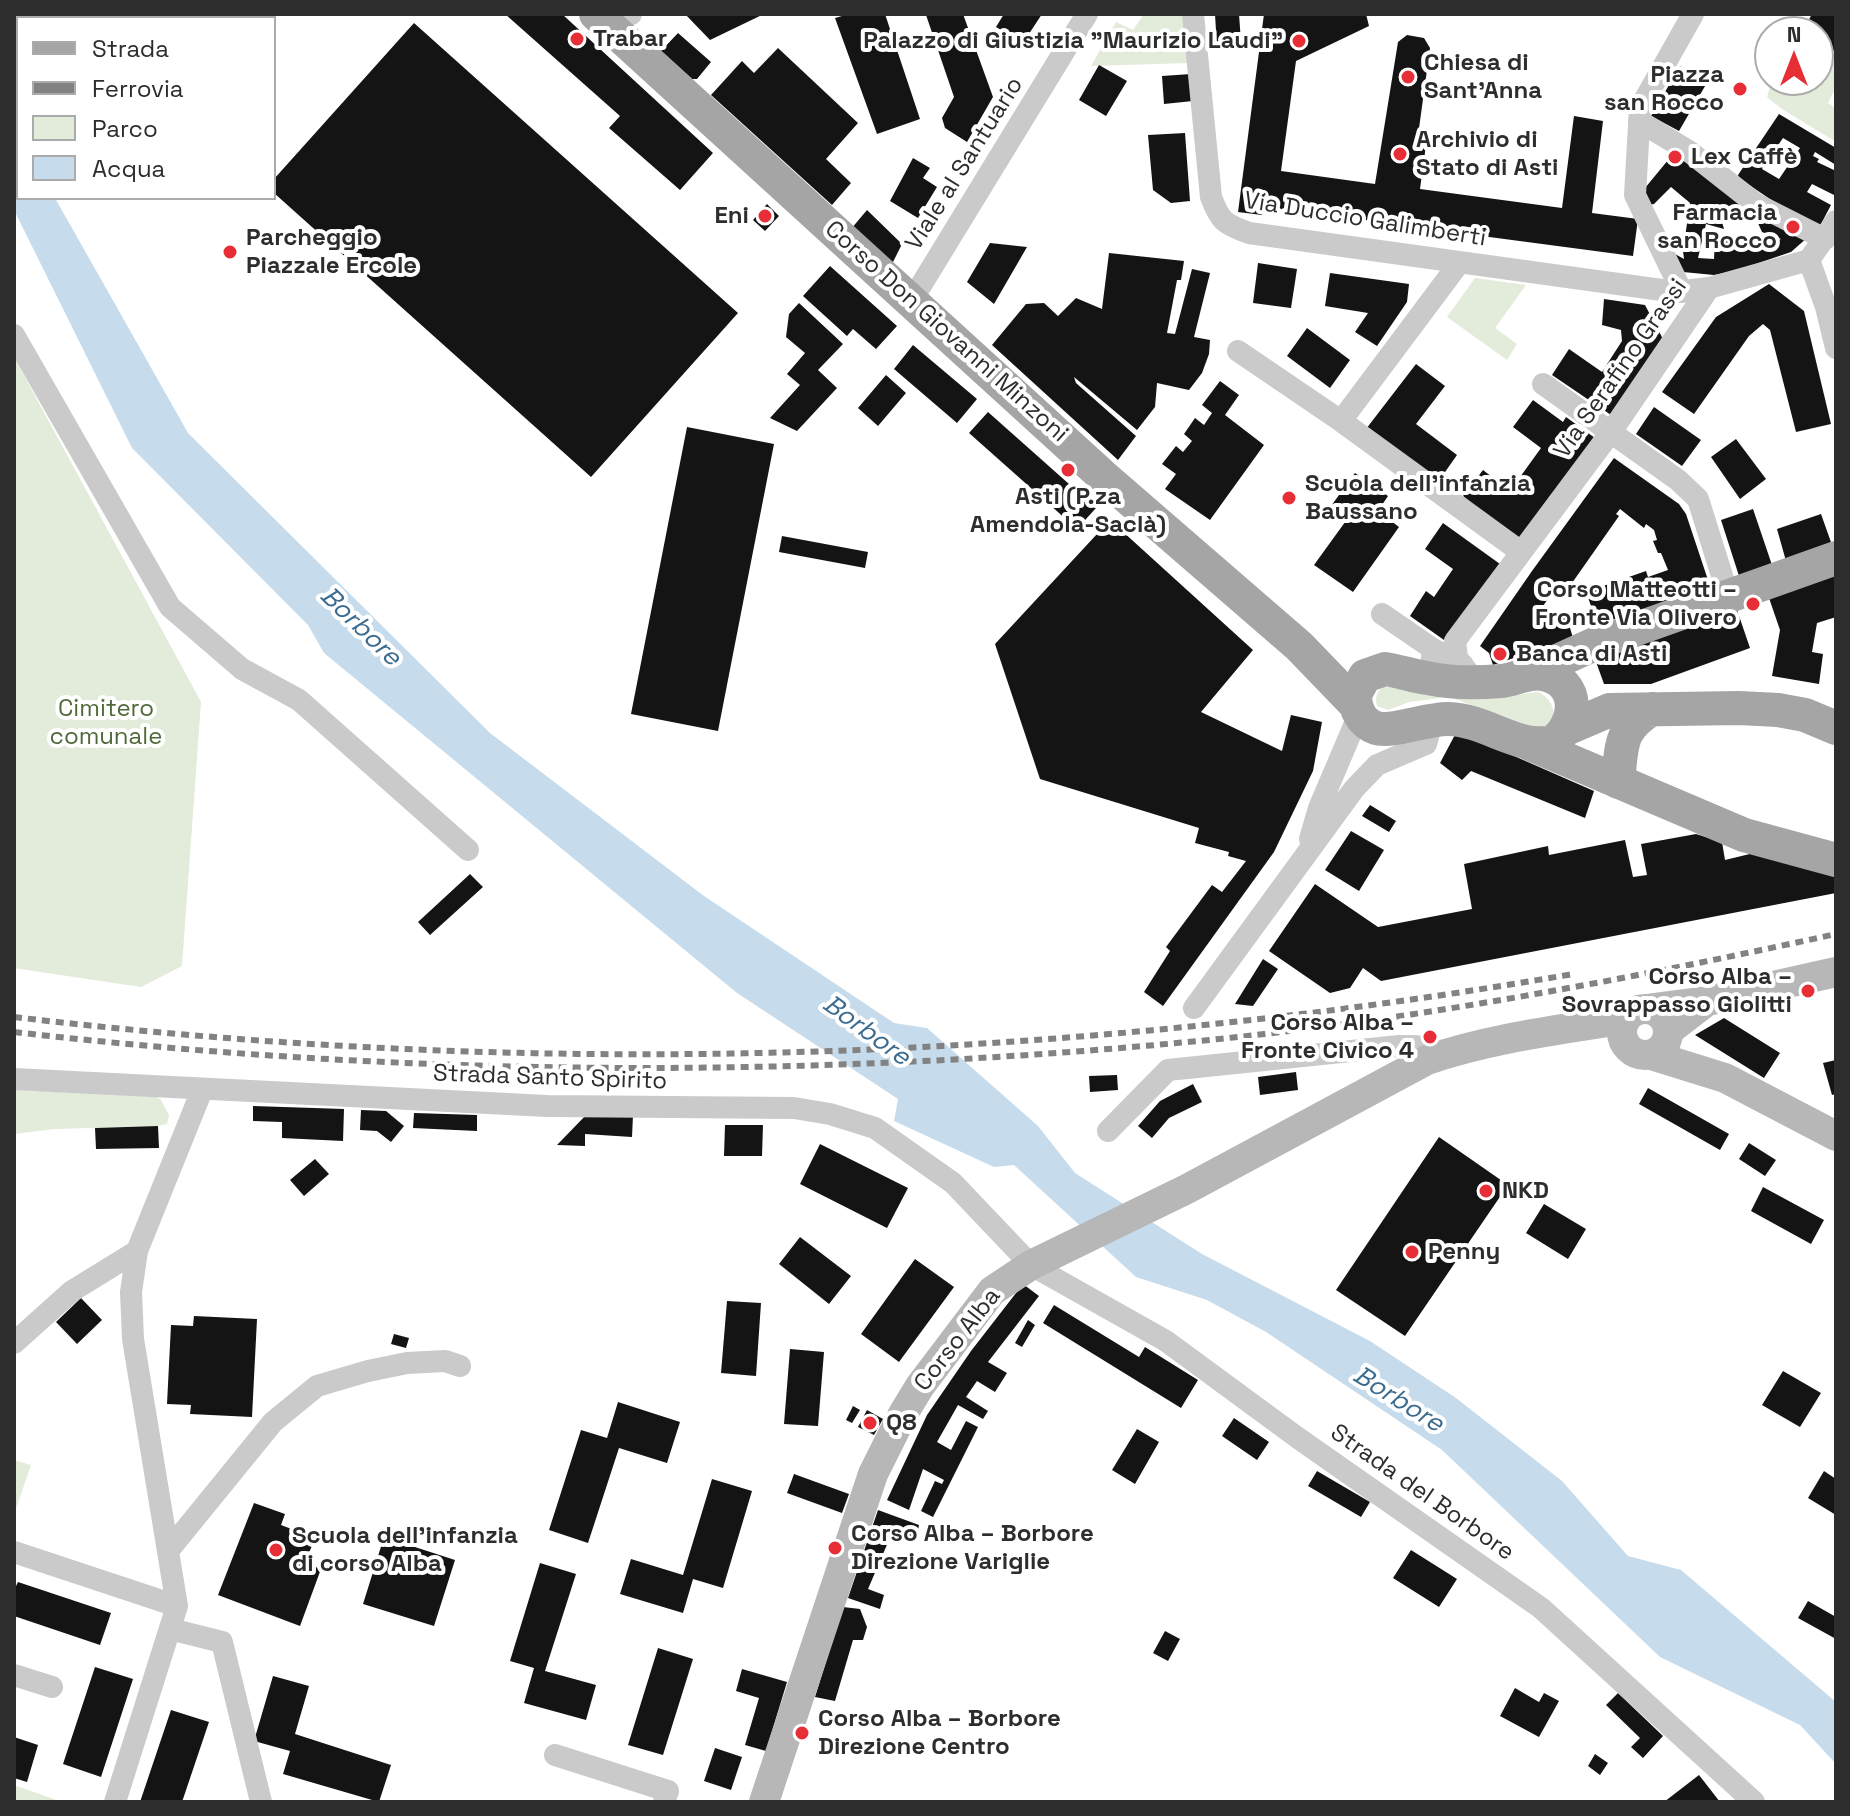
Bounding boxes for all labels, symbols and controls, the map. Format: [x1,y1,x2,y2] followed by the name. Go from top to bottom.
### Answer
[16,16,276,200] legend
[1754,16,1834,96] north arrow
[1787,20,1801,48] text: N
[593,25,667,53] place label: Trabar
[863,27,1283,55] place label: Palazzo di Giustizia "Maurizio Laudi"
[568,30,586,48] marker: Trabar
[1290,32,1308,50] marker: Palazzo di Giustizia "Maurizio Laudi"
[92,33,169,64] text: Strada
[1424,49,1542,105] place label: Chiesa di Sant'Anna
[1604,61,1724,117] place label: Piazza san Rocco
[1399,68,1417,86] marker: Chiesa di Sant'Anna
[900,72,1030,256] street label: Viale al Santuario
[92,73,184,104] text: Ferrovia
[1731,80,1749,98] marker: Piazza san Rocco
[92,113,158,144] text: Parco
[1416,126,1558,182] place label: Archivio di Stato di Asti
[1691,143,1798,171] place label: Lex Caffè
[1391,145,1409,163] marker: Archivio di Stato di Asti
[1666,148,1684,166] marker: Lex Caffè
[92,153,165,184] text: Acqua
[1242,187,1488,253] street label: Via Duccio Galimberti
[1657,199,1777,255] place label: Farmacia san Rocco
[715,202,749,230] place label: Eni
[756,207,774,225] marker: Eni
[819,215,1073,449] street label: Corso Don Giovanni Minzoni
[1784,218,1802,236] marker: Farmacia san Rocco
[246,224,417,280] place label: Parcheggio Piazzale Ercole
[221,243,239,261] marker: Parcheggio Piazzale Ercole
[1548,274,1694,464] street label: Via Serafino Grassi
[1059,461,1077,479] marker: Asti (P.za Amendola-Saclà)
[1305,470,1531,526] place label: Scuola dell'infanzia Baussano
[970,483,1166,539] place label: Asti (P.za Amendola-Saclà)
[1280,489,1298,507] marker: Scuola dell'infanzia Baussano
[1535,576,1737,632] place label: Corso Matteotti – Fronte Via Olivero
[313,581,407,673] water label: Borbore
[1744,595,1762,613] marker: Corso Matteotti – Fronte Via Olivero
[1516,640,1667,668] place label: Banca di Asti
[1491,645,1509,663] marker: Banca di Asti
[50,695,162,751] park label: Cimitero comunale
[1562,963,1792,1019] place label: Corso Alba – Sovrappasso Giolitti
[1799,982,1817,1000] marker: Corso Alba – Sovrappasso Giolitti
[816,989,916,1073] water label: Borbore
[1241,1009,1414,1065] place label: Corso Alba – Fronte Civico 4
[1421,1028,1439,1046] marker: Corso Alba – Fronte Civico 4
[432,1060,668,1096] street label: Strada Santo Spirito
[1502,1177,1549,1205] place label: NKD
[1477,1182,1495,1200] marker: NKD
[1428,1238,1500,1266] place label: Penny
[1403,1243,1421,1261] marker: Penny
[909,1283,1007,1397] street label: Corso Alba
[1347,1360,1449,1440] water label: Borbore
[886,1409,917,1437] place label: Q8
[861,1414,879,1432] marker: Q8
[1325,1419,1519,1567] street label: Strada del Borbore
[851,1520,1094,1576] place label: Corso Alba – Borbore Direzione Variglie
[292,1522,518,1578] place label: Scuola dell'infanzia di corso Alba
[826,1539,844,1557] marker: Corso Alba – Borbore Direzione Variglie
[267,1541,285,1559] marker: Scuola dell'infanzia di corso Alba
[818,1705,1061,1761] place label: Corso Alba – Borbore Direzione Centro
[793,1724,811,1742] marker: Corso Alba – Borbore Direzione Centro

